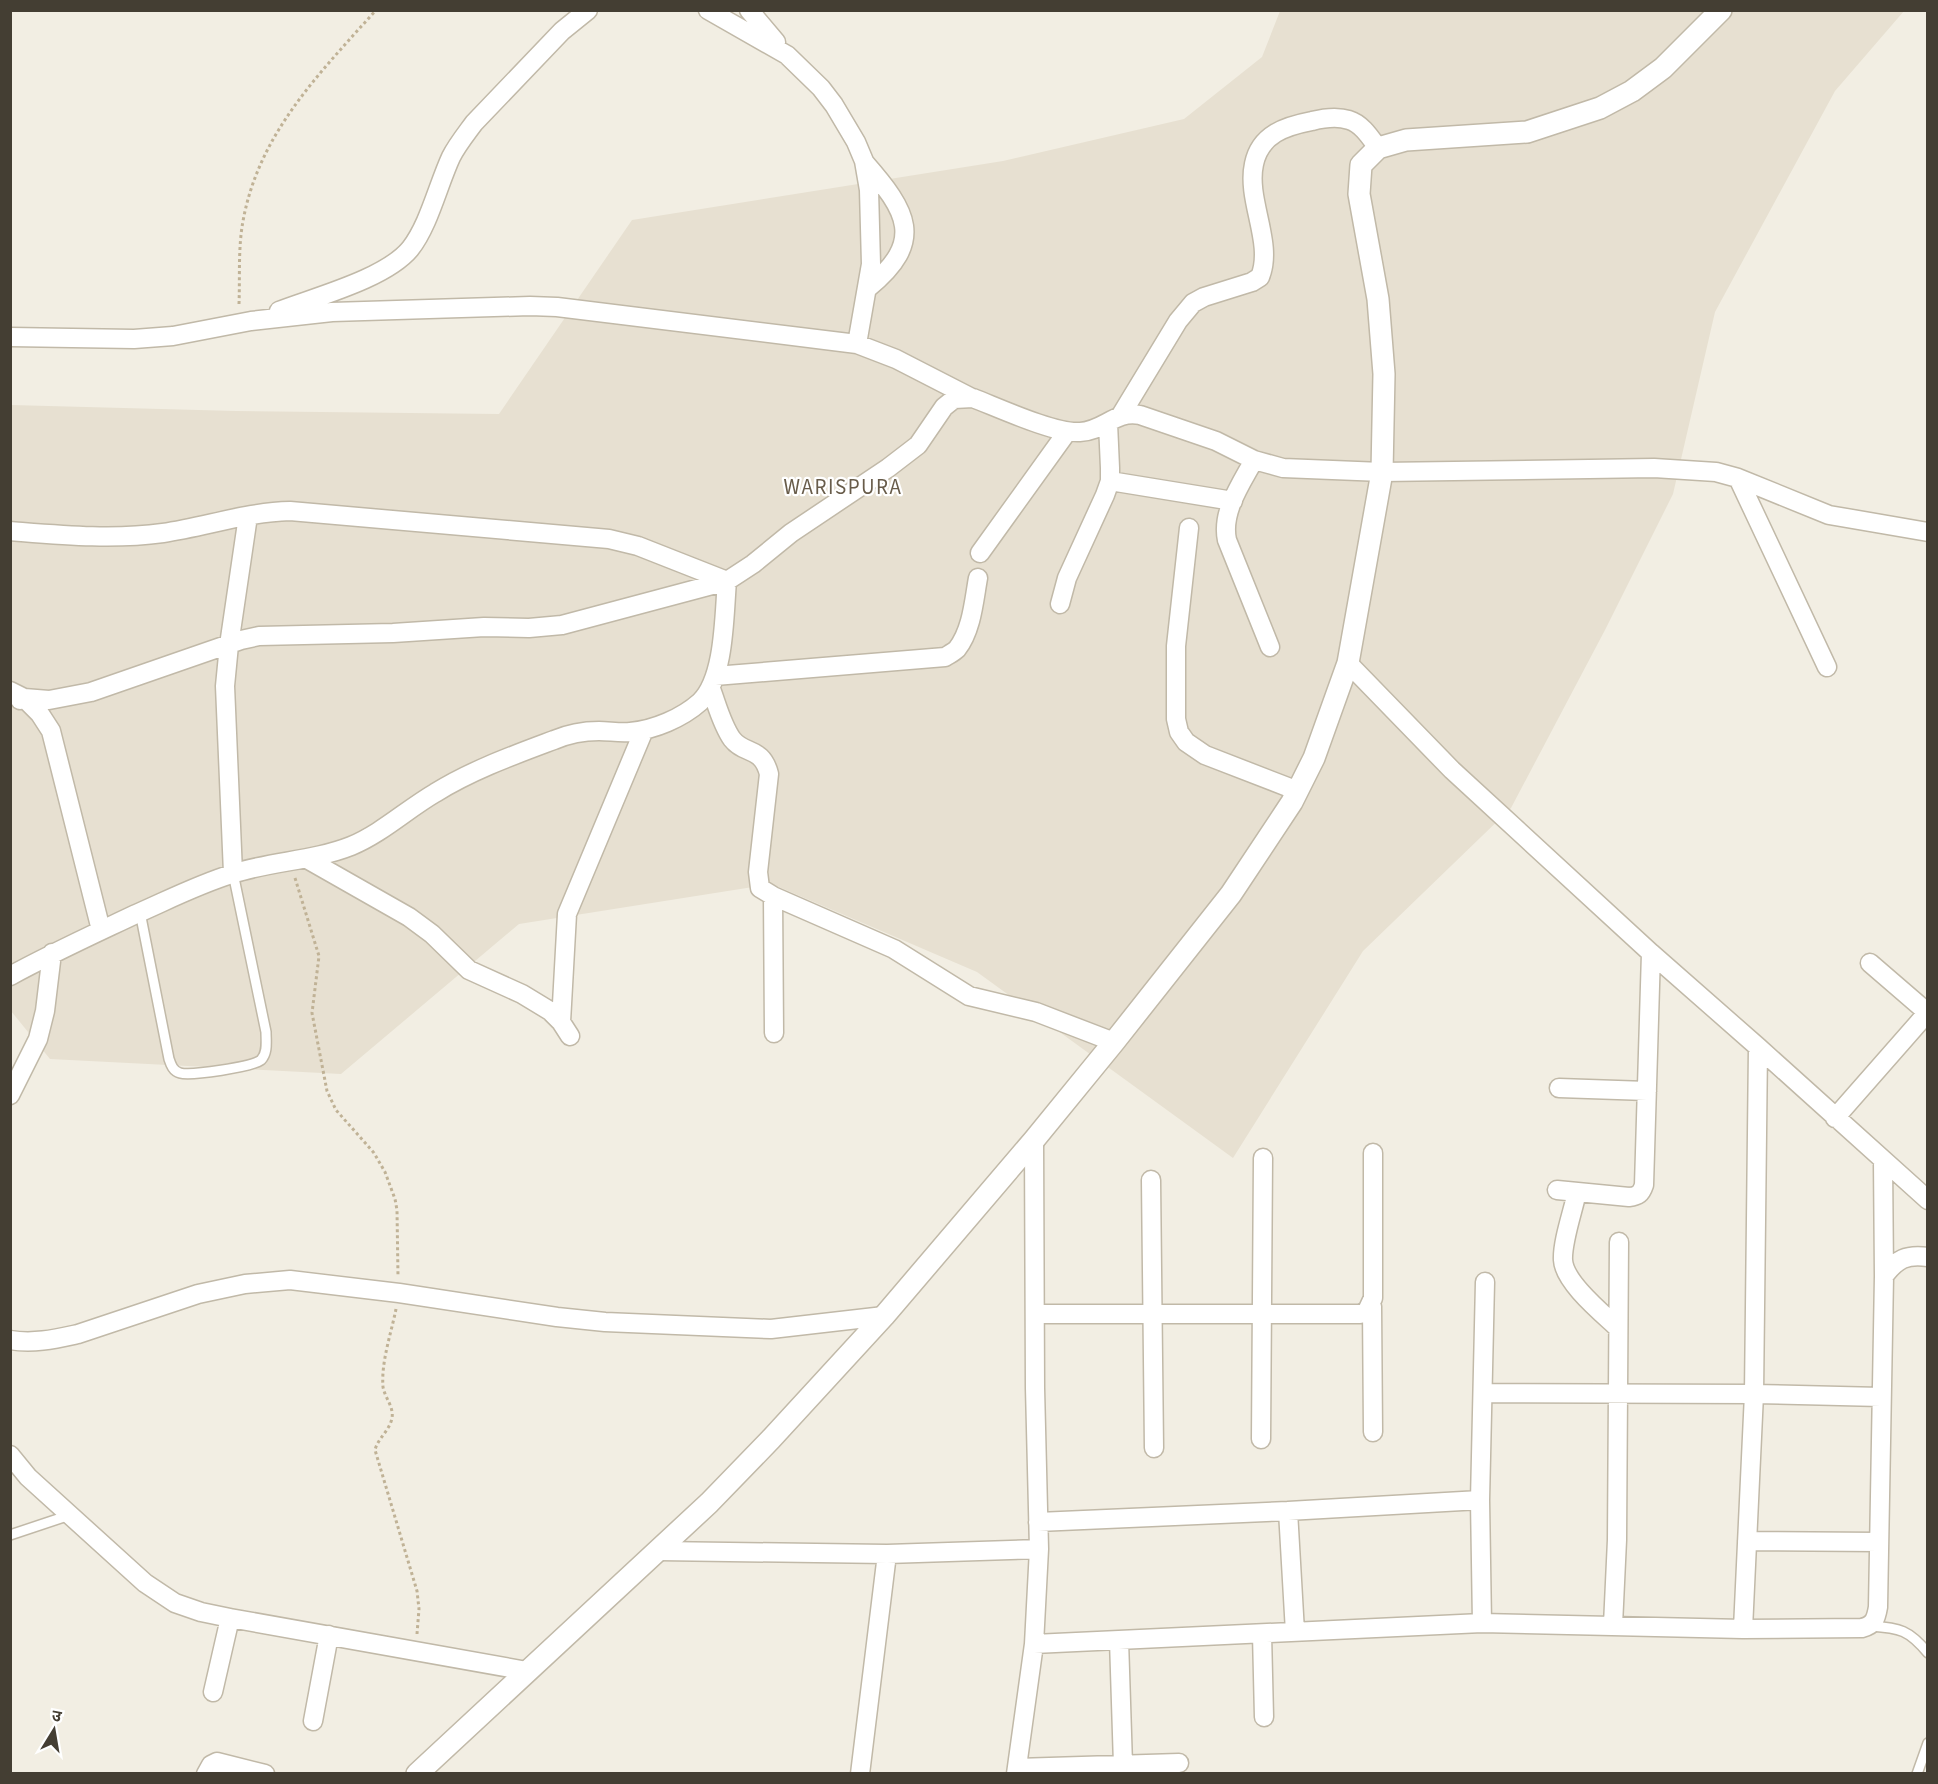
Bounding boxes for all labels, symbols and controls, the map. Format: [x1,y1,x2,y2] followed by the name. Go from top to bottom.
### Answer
[784,472,902,502] district label: WARISPURA
[24,1700,84,1760] north arrow
[50,1705,64,1728] text: उ

